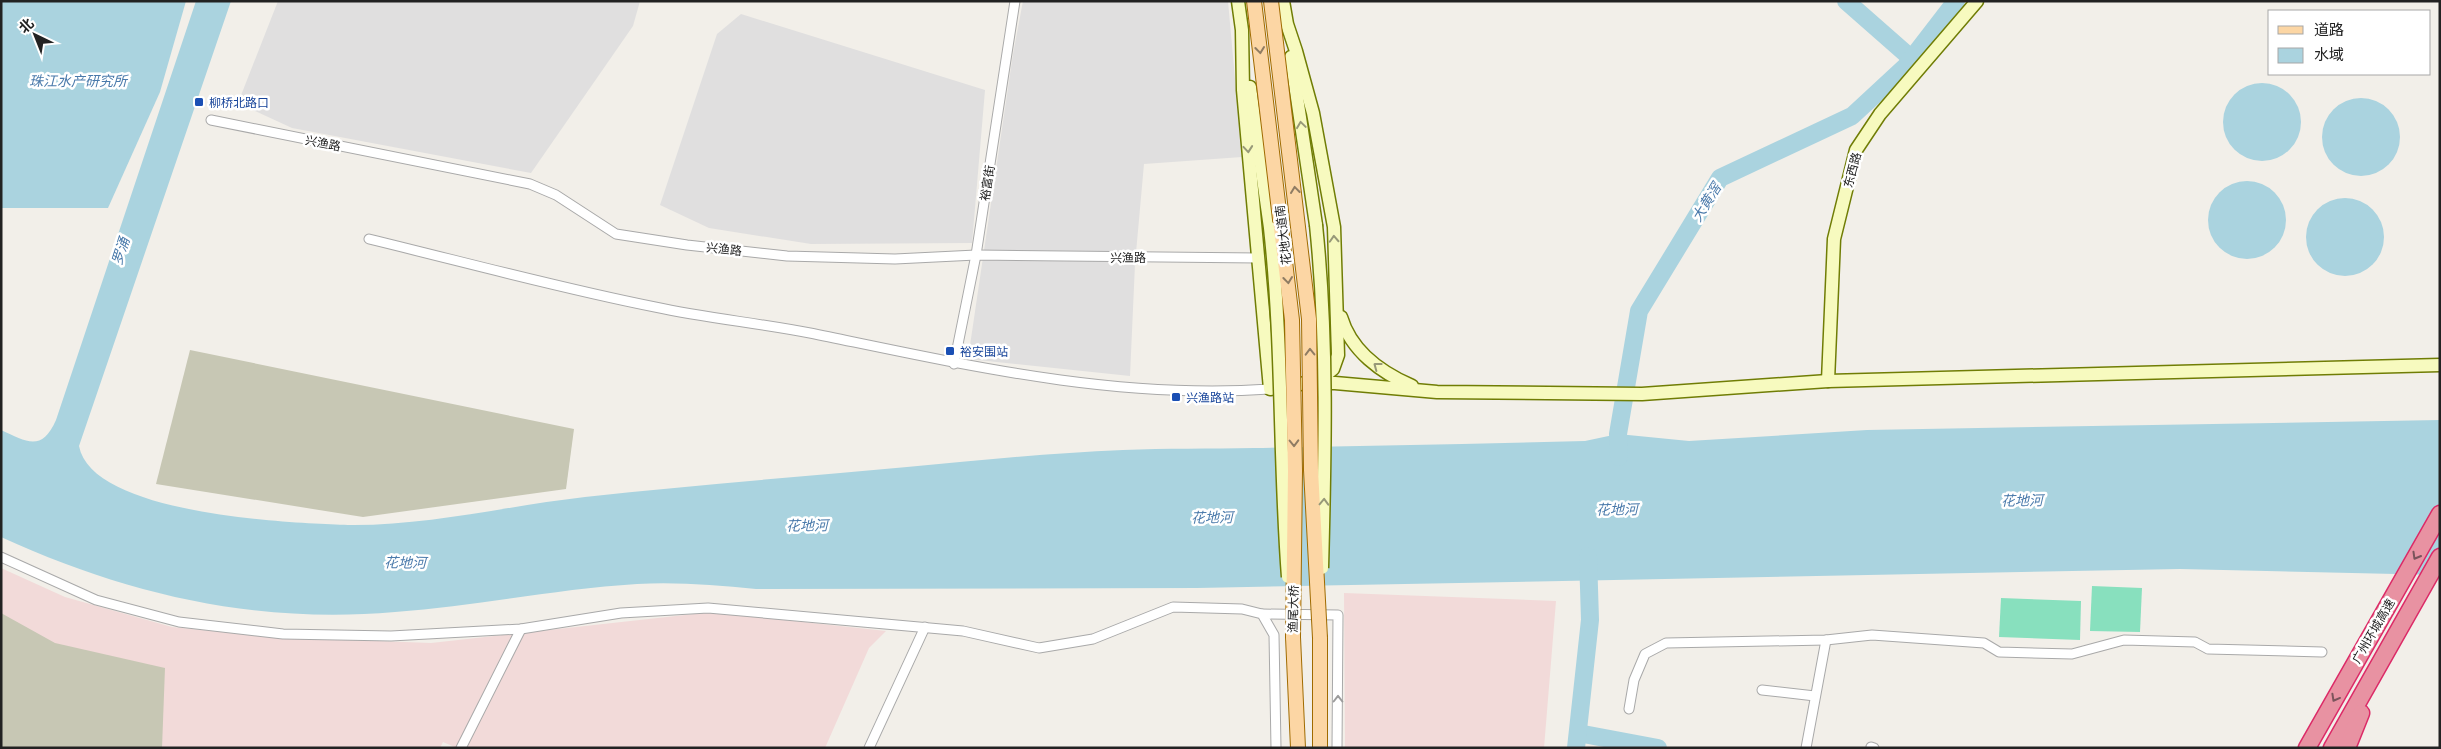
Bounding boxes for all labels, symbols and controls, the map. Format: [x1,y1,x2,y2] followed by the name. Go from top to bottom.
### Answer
[10,10,60,60] north arrow
[2268,10,2431,75] legend
[14,13,37,37] text: 北
[2314,19,2344,40] text: 道路
[2314,44,2344,65] text: 水域
[1254,46,1265,54] one-way arrow
[29,71,129,90] water label: 珠江水产研究所
[209,94,269,111] place label: 柳桥北路口
[193,96,205,108] marker: 柳桥北路口
[1297,121,1307,129] one-way arrow
[304,131,342,155] street label: 兴渔路
[1242,145,1253,153] one-way arrow
[1839,150,1865,190] street label: 东西路
[976,164,998,202] street label: 裕富街
[1687,177,1726,225] water label: 大黄滘
[1290,186,1301,194] one-way arrow
[1271,204,1295,266] street label: 花地大道南
[107,233,134,267] water label: 罗涌
[1329,234,1340,242] one-way arrow
[705,239,743,259] street label: 兴渔路
[1110,249,1146,266] street label: 兴渔路
[1282,277,1293,285] one-way arrow
[960,343,1008,360] place label: 裕安围站
[944,345,956,357] marker: 裕安围站
[1304,347,1315,355] one-way arrow
[1374,363,1383,371] one-way arrow
[1186,389,1234,406] place label: 兴渔路站
[1170,391,1182,403] marker: 兴渔路站
[1289,439,1299,447] one-way arrow
[2001,490,2046,510] water label: 花地河
[1318,498,1329,506] one-way arrow
[1596,499,1641,519] water label: 花地河
[1191,507,1236,527] water label: 花地河
[786,515,831,535] water label: 花地河
[2412,551,2422,560] one-way arrow
[384,552,429,572] water label: 花地河
[1284,585,1302,633] street label: 渔尾大桥
[2348,596,2398,666] street label: 广州环城高速
[2332,692,2342,701] one-way arrow
[1333,695,1343,702] one-way arrow

